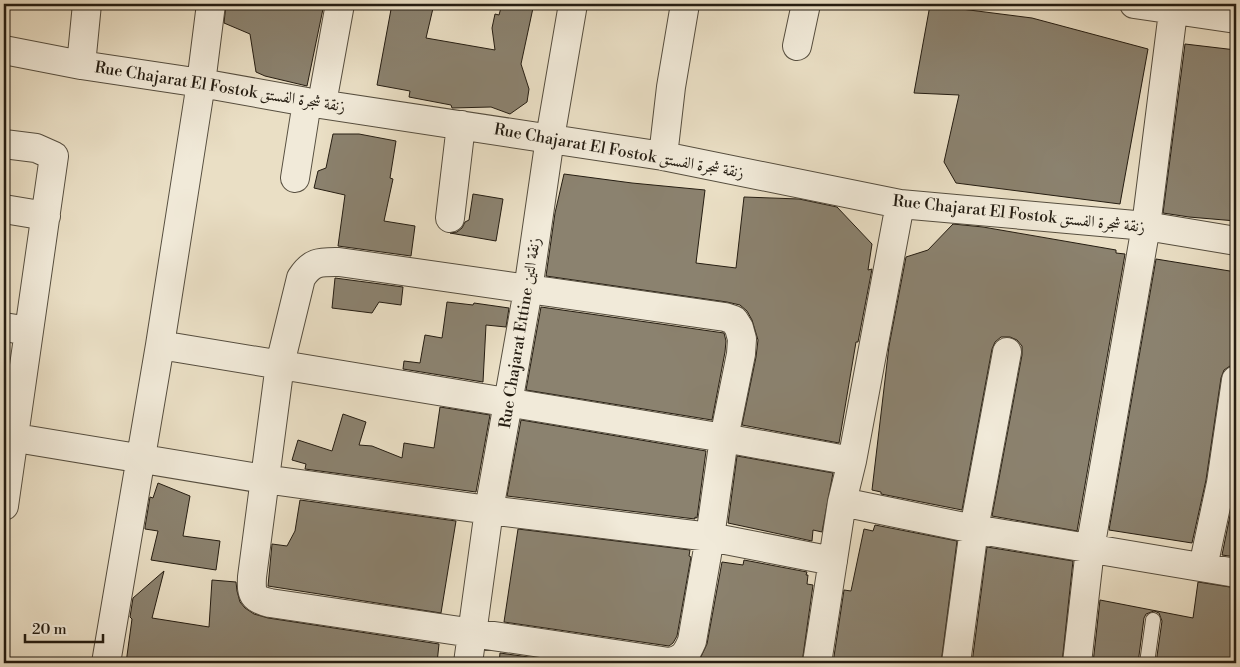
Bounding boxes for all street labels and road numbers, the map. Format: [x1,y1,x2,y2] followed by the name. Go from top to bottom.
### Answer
[93,57,347,117] street label: Rue Chajarat El Fostok زنقة شجرة الفستق
[492,119,746,183] street label: Rue Chajarat El Fostok زنقة شجرة الفستق
[892,191,1146,237] street label: Rue Chajarat El Fostok زنقة شجرة الفستق
[495,236,545,430] street label: Rue Chajarat Ettine زنقة التين

